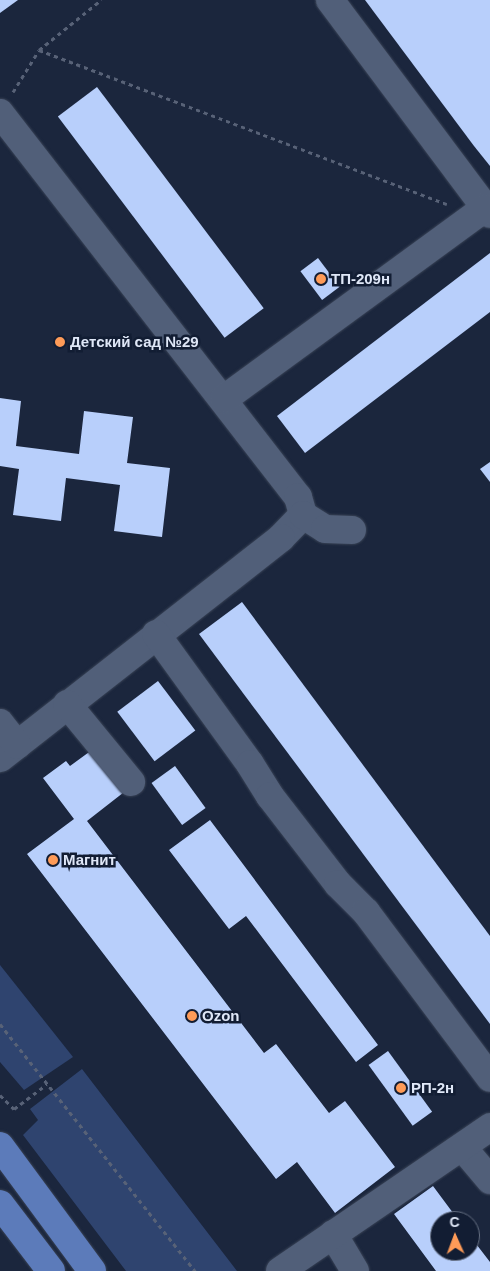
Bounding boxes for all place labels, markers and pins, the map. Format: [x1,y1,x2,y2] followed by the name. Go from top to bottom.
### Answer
[331,270,390,288] place label: ТП-209н
[315,273,327,285] marker: ТП-209н
[70,333,199,351] place label: Детский сад №29
[54,336,66,348] marker: Детский сад №29
[63,851,116,869] place label: Магнит
[47,854,59,866] marker: Магнит
[202,1007,239,1025] place label: Ozon
[186,1010,198,1022] marker: Ozon
[411,1079,454,1097] place label: РП-2н
[395,1082,407,1094] marker: РП-2н

